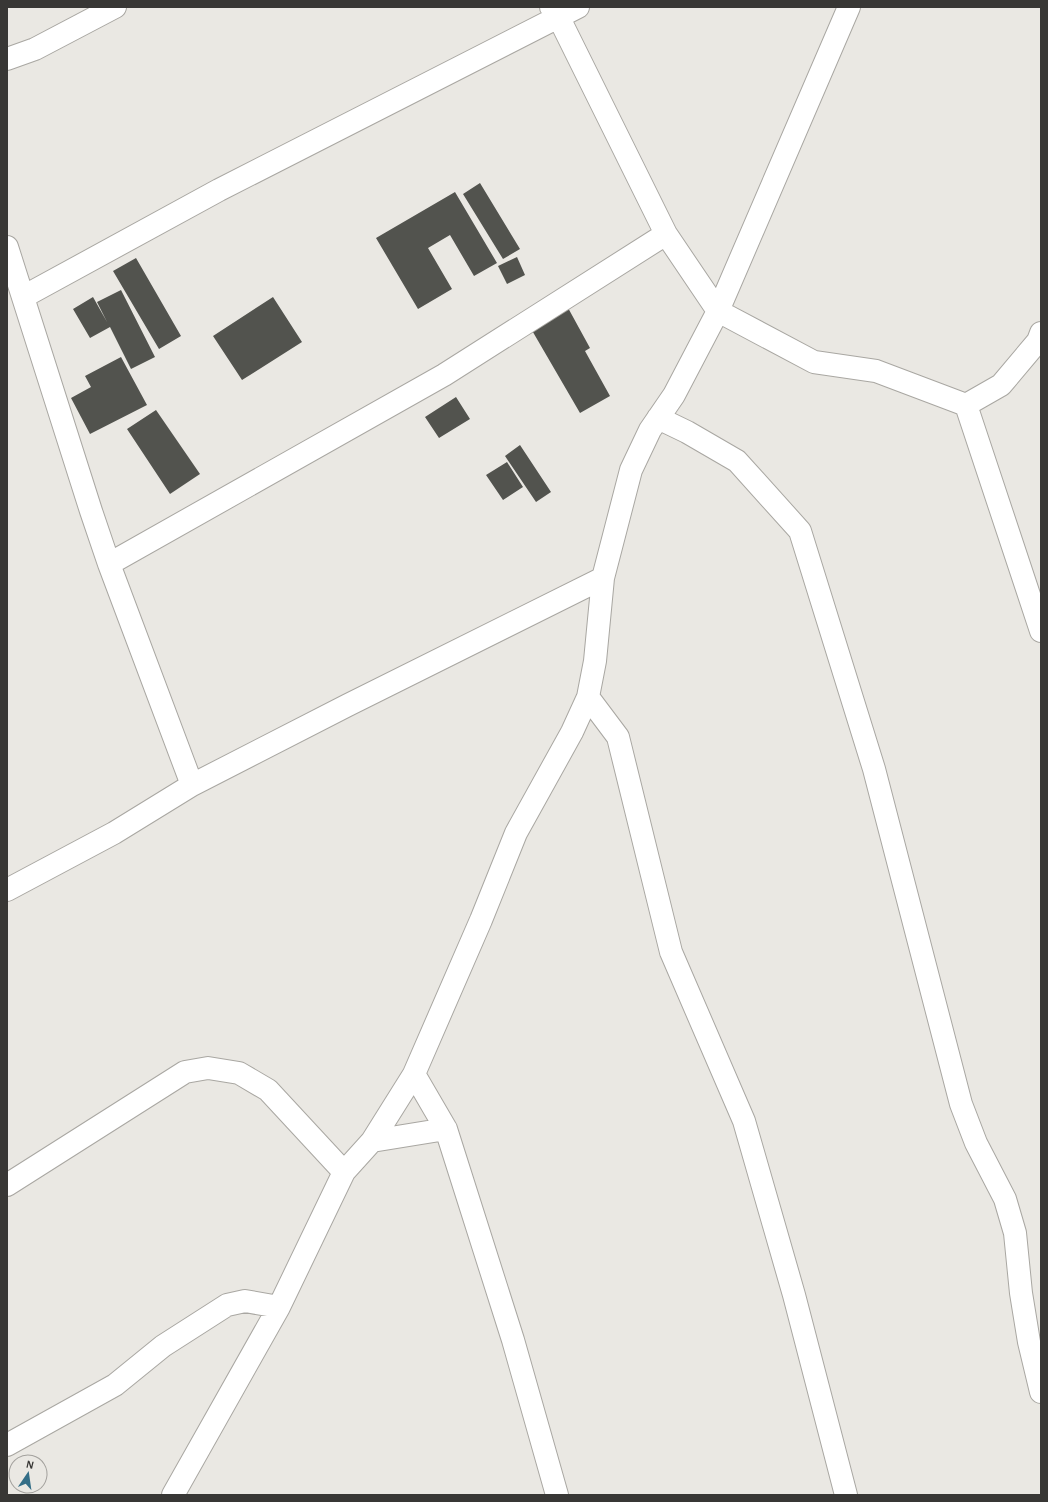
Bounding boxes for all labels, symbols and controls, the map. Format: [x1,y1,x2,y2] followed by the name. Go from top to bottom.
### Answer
[8,1454,48,1494] north arrow
[25,1459,35,1471] text: N

